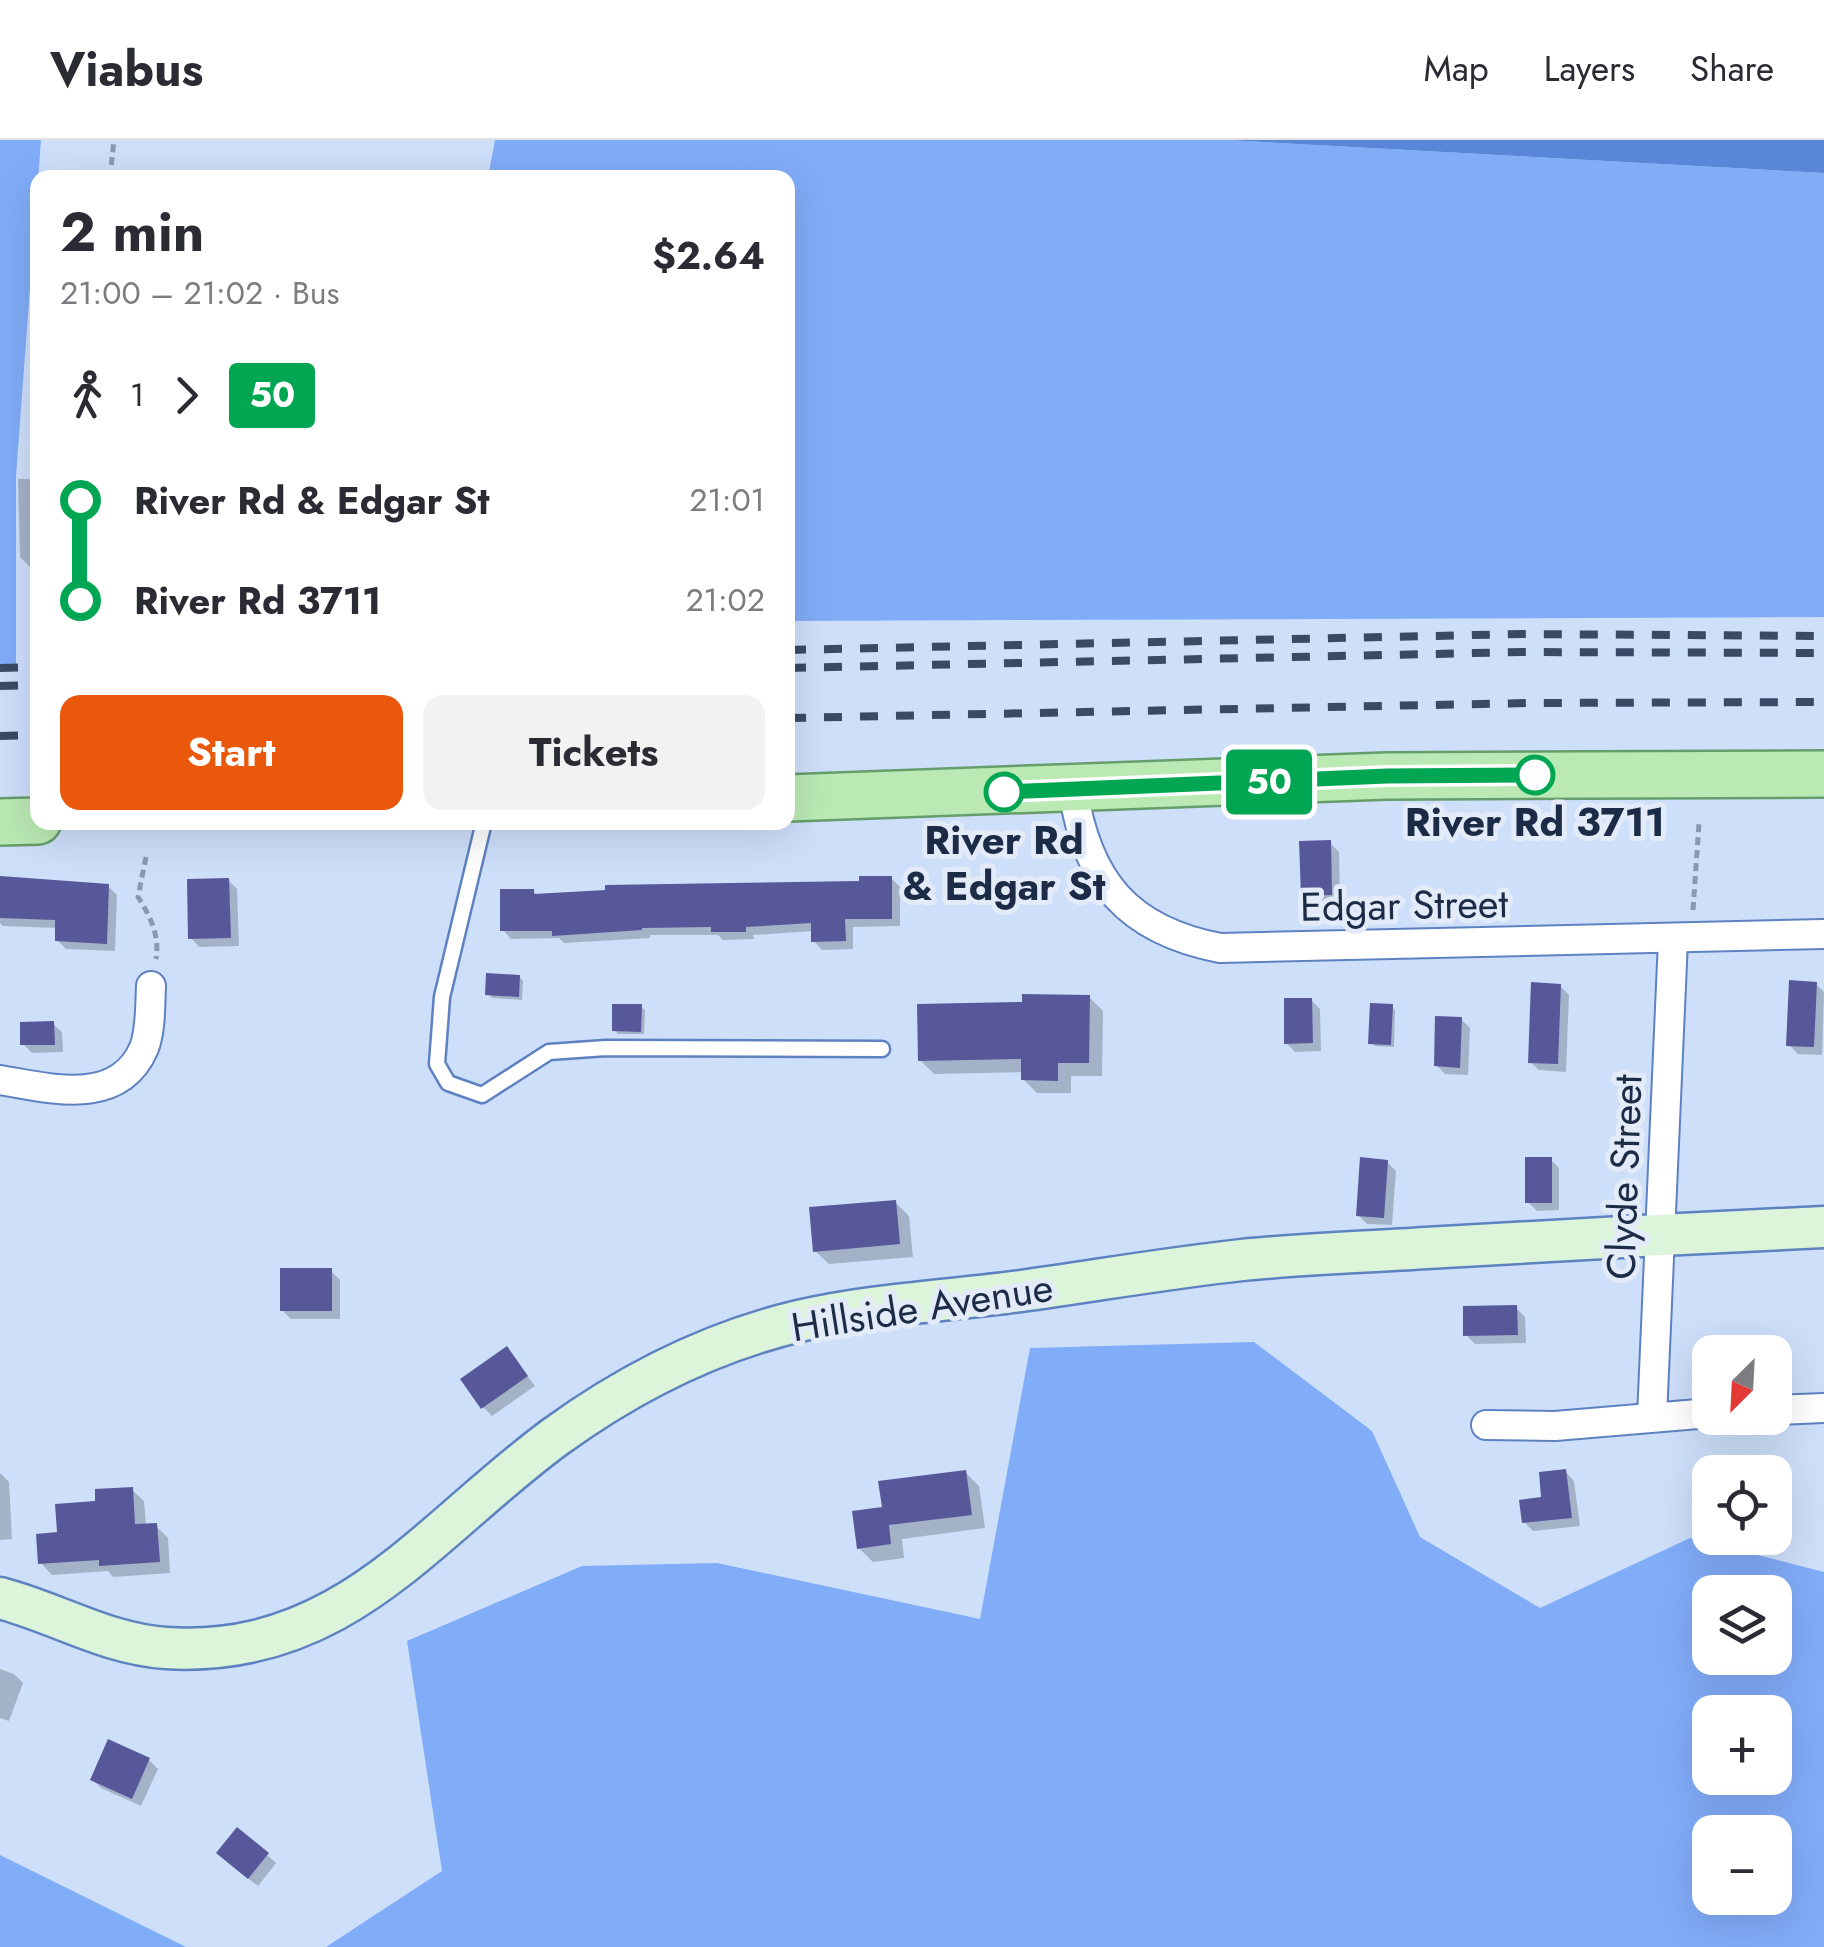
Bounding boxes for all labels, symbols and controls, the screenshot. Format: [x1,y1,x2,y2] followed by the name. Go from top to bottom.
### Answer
[50,35,204,104] text: Viabus
[1424,44,1489,94] text: Map
[1544,44,1635,94] text: Layers
[1690,44,1774,94] text: Share
[60,192,205,272] text: 2 min
[652,228,765,283] text: $2.64
[60,270,339,316] text: 21:00 – 21:02 · Bus
[60,368,115,423] icon: walk
[159,368,214,423] icon: forward
[249,370,295,420] text: 50
[130,372,144,418] text: 1
[134,473,490,528] text: River Rd & Edgar St
[689,477,765,523] text: 21:01
[134,573,381,628] text: River Rd 3711
[685,577,765,623] text: 21:02
[60,695,403,810] button: Start
[423,695,765,810] button: Tickets
[1224,750,1314,814] line badge: 50
[1516,756,1554,794] marker: River Rd 3711
[1246,757,1292,807] text: 50
[985,773,1023,811] marker: River Rd & Edgar St
[1405,793,1665,851] place label: River Rd 3711
[903,811,1106,915] place label: River Rd & Edgar St
[1300,874,1509,936] street label: Edgar Street
[1591,1073,1657,1280] street label: Clyde Street
[787,1258,1057,1356] street label: Hillside Avenue
[1692,1335,1792,1435] north arrow
[1692,1335,1792,1915] map controls
[1692,1455,1792,1555] button: locate
[1692,1575,1792,1675] button: layers
[1692,1695,1792,1795] button: +
[1692,1815,1792,1915] button: −

